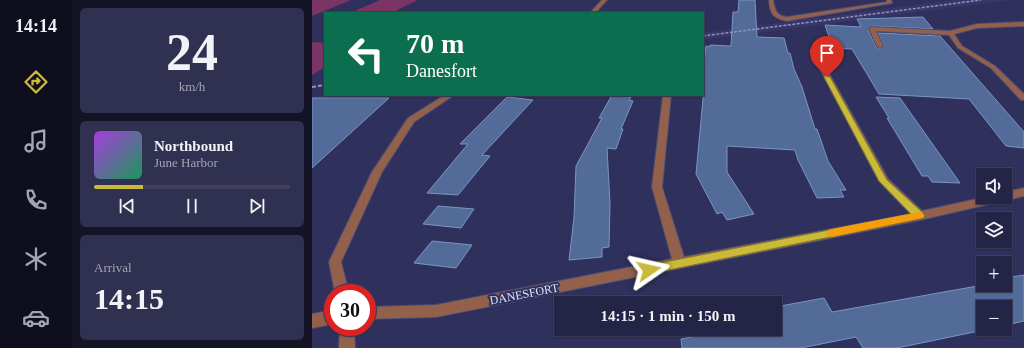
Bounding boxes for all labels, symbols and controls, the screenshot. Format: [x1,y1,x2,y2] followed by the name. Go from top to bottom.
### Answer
[15,16,57,36] text: 14:14
[166,24,218,81] text: 24
[340,28,392,80] icon: left
[406,28,464,59] text: 70 m
[810,36,844,77] pin
[816,42,838,64] icon: arrive
[406,61,477,81] text: Danesfort
[22,68,50,96] icon: directions
[179,79,205,94] text: km/h
[22,127,50,155] icon: music
[154,138,233,154] text: Northbound
[154,155,218,170] text: June Harbor
[976,168,1012,336] map controls
[976,168,1012,204] button: sound
[22,186,50,214] icon: phone
[116,195,138,217] icon: previous
[181,195,203,217] icon: pause
[246,195,268,217] icon: next
[976,212,1012,248] button: layers
[22,245,50,273] icon: climate
[628,249,670,291] position arrow
[976,256,1012,292] button: +
[94,260,132,275] text: Arrival
[488,280,560,308] street label: DANESFORT
[94,282,164,315] text: 14:15
[324,284,376,336] speed limit sign: 30
[976,300,1012,336] button: −
[22,304,50,332] icon: car
[601,308,736,324] text: 14:15 · 1 min · 150 m

